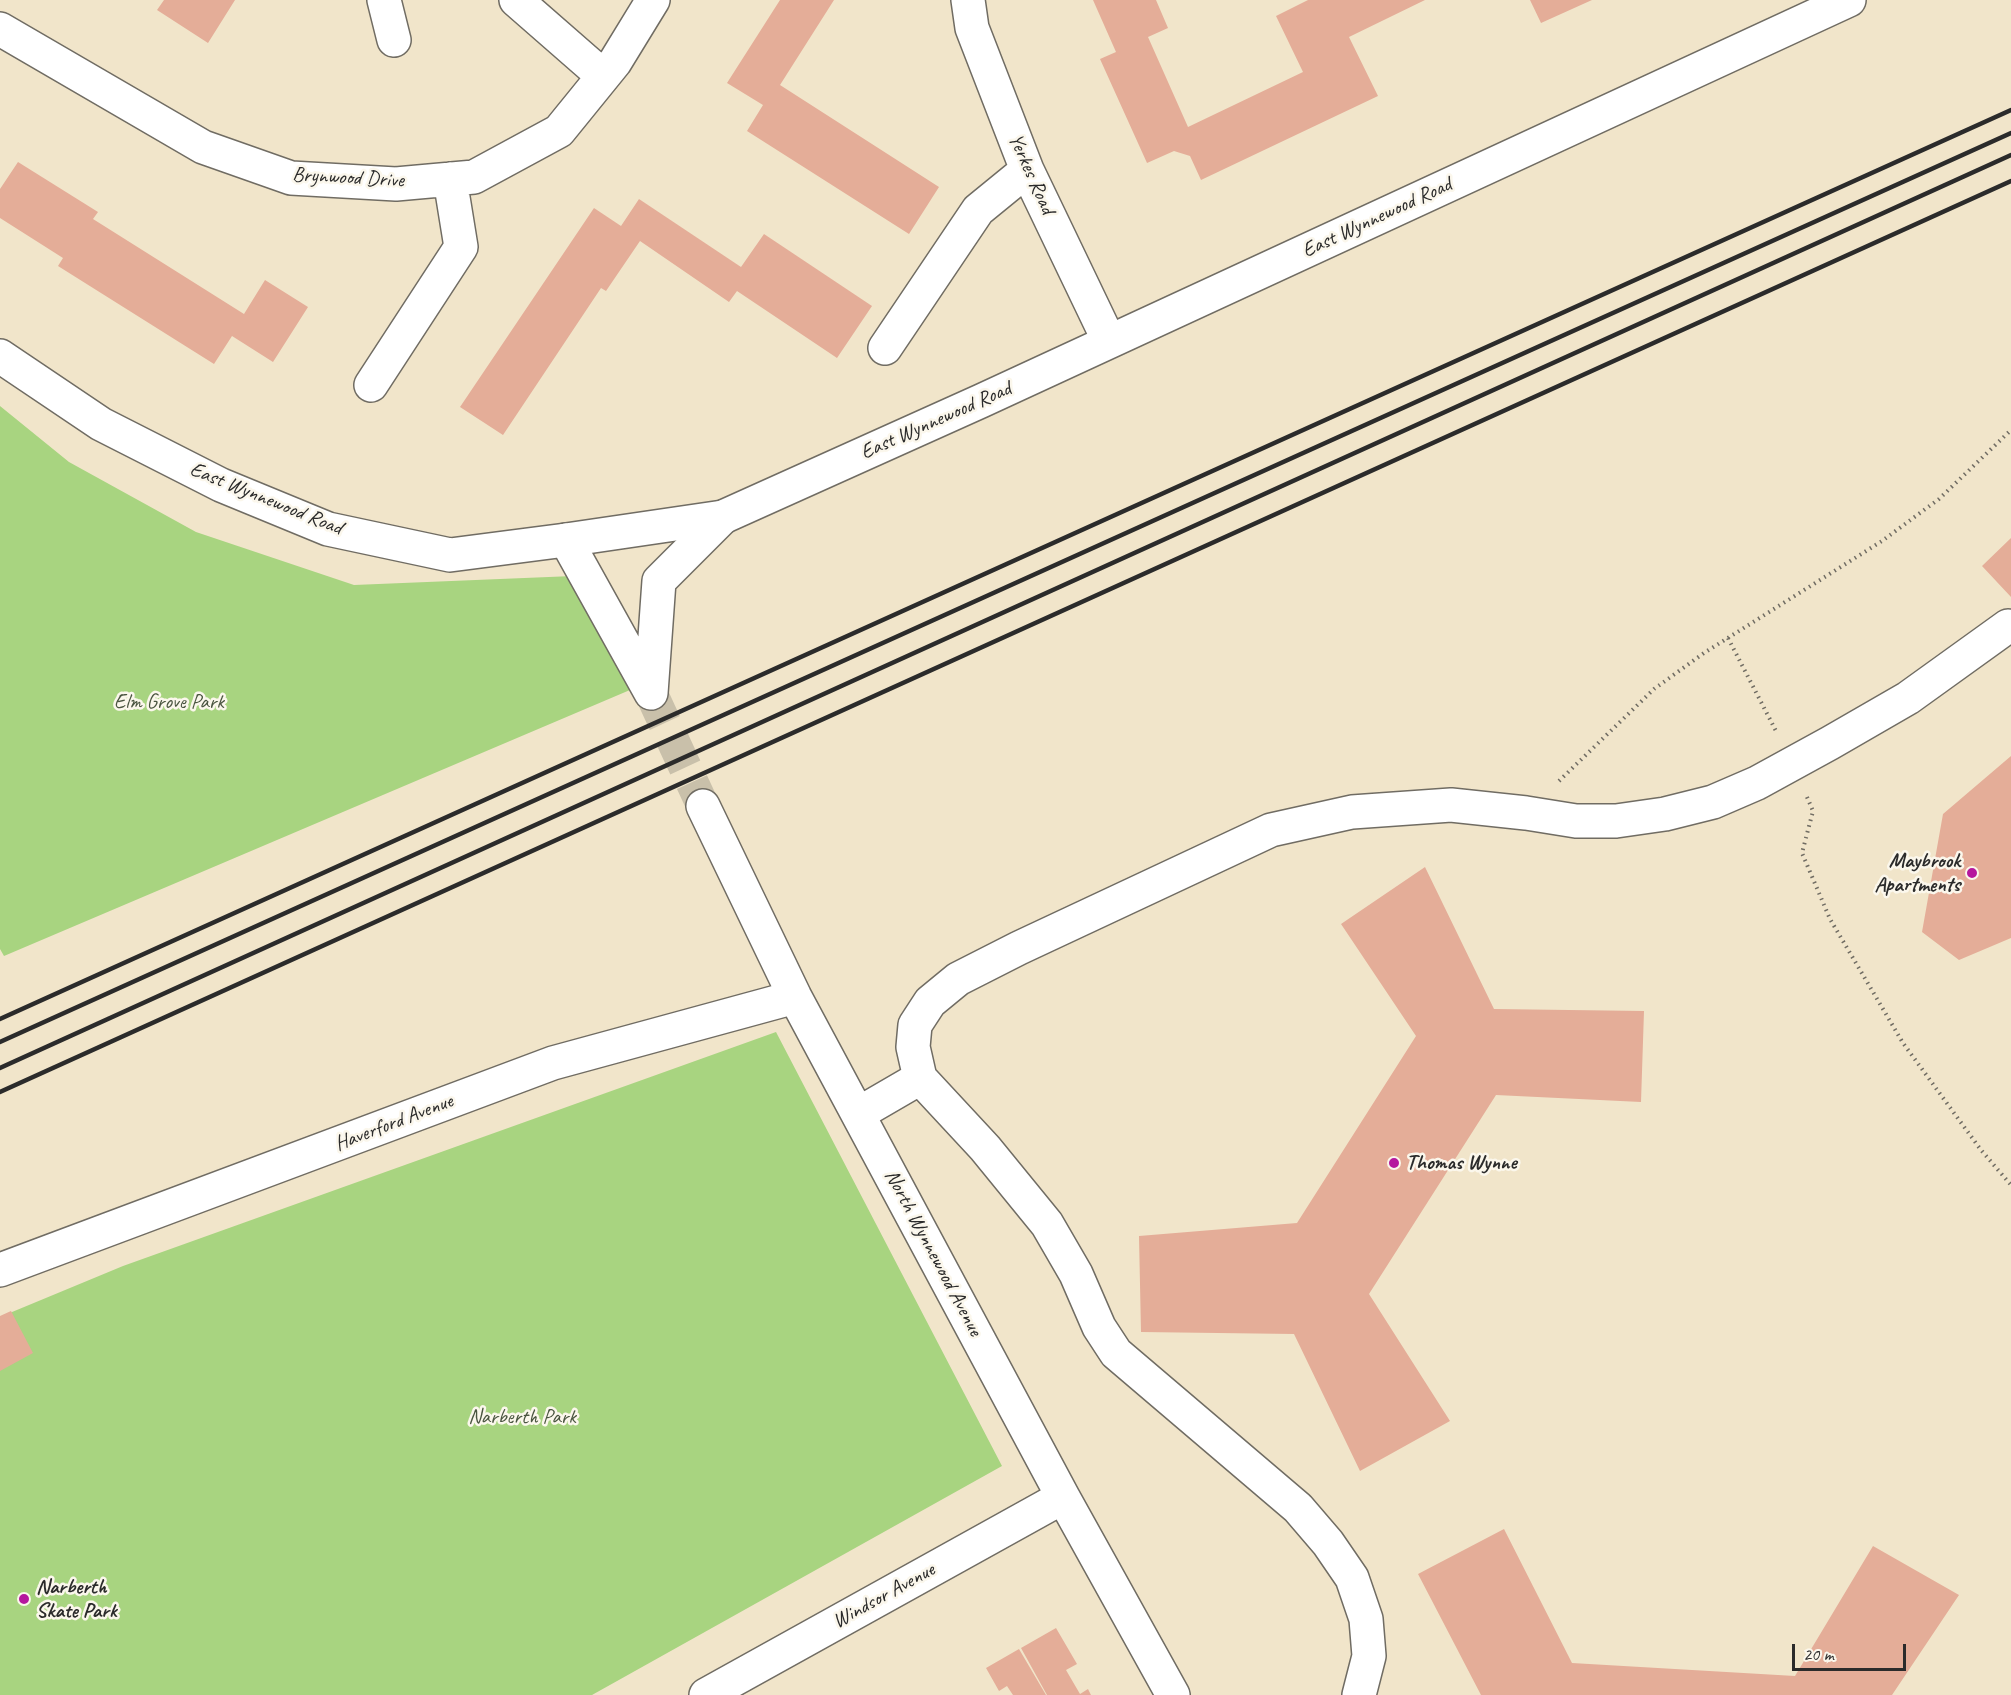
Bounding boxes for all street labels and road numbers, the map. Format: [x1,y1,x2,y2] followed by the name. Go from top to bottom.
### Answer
[1002,130,1060,218] street label: Yerkes Road
[292,162,404,194] street label: Brynwood Drive
[1298,172,1456,264] street label: East Wynnewood Road
[857,377,1015,465] street label: East Wynnewood Road
[186,457,346,541] street label: East Wynnewood Road
[331,1089,457,1157] street label: Haverford Avenue
[878,1165,988,1341] street label: North Wynnewood Avenue
[829,1558,939,1634] street label: Windsor Avenue

